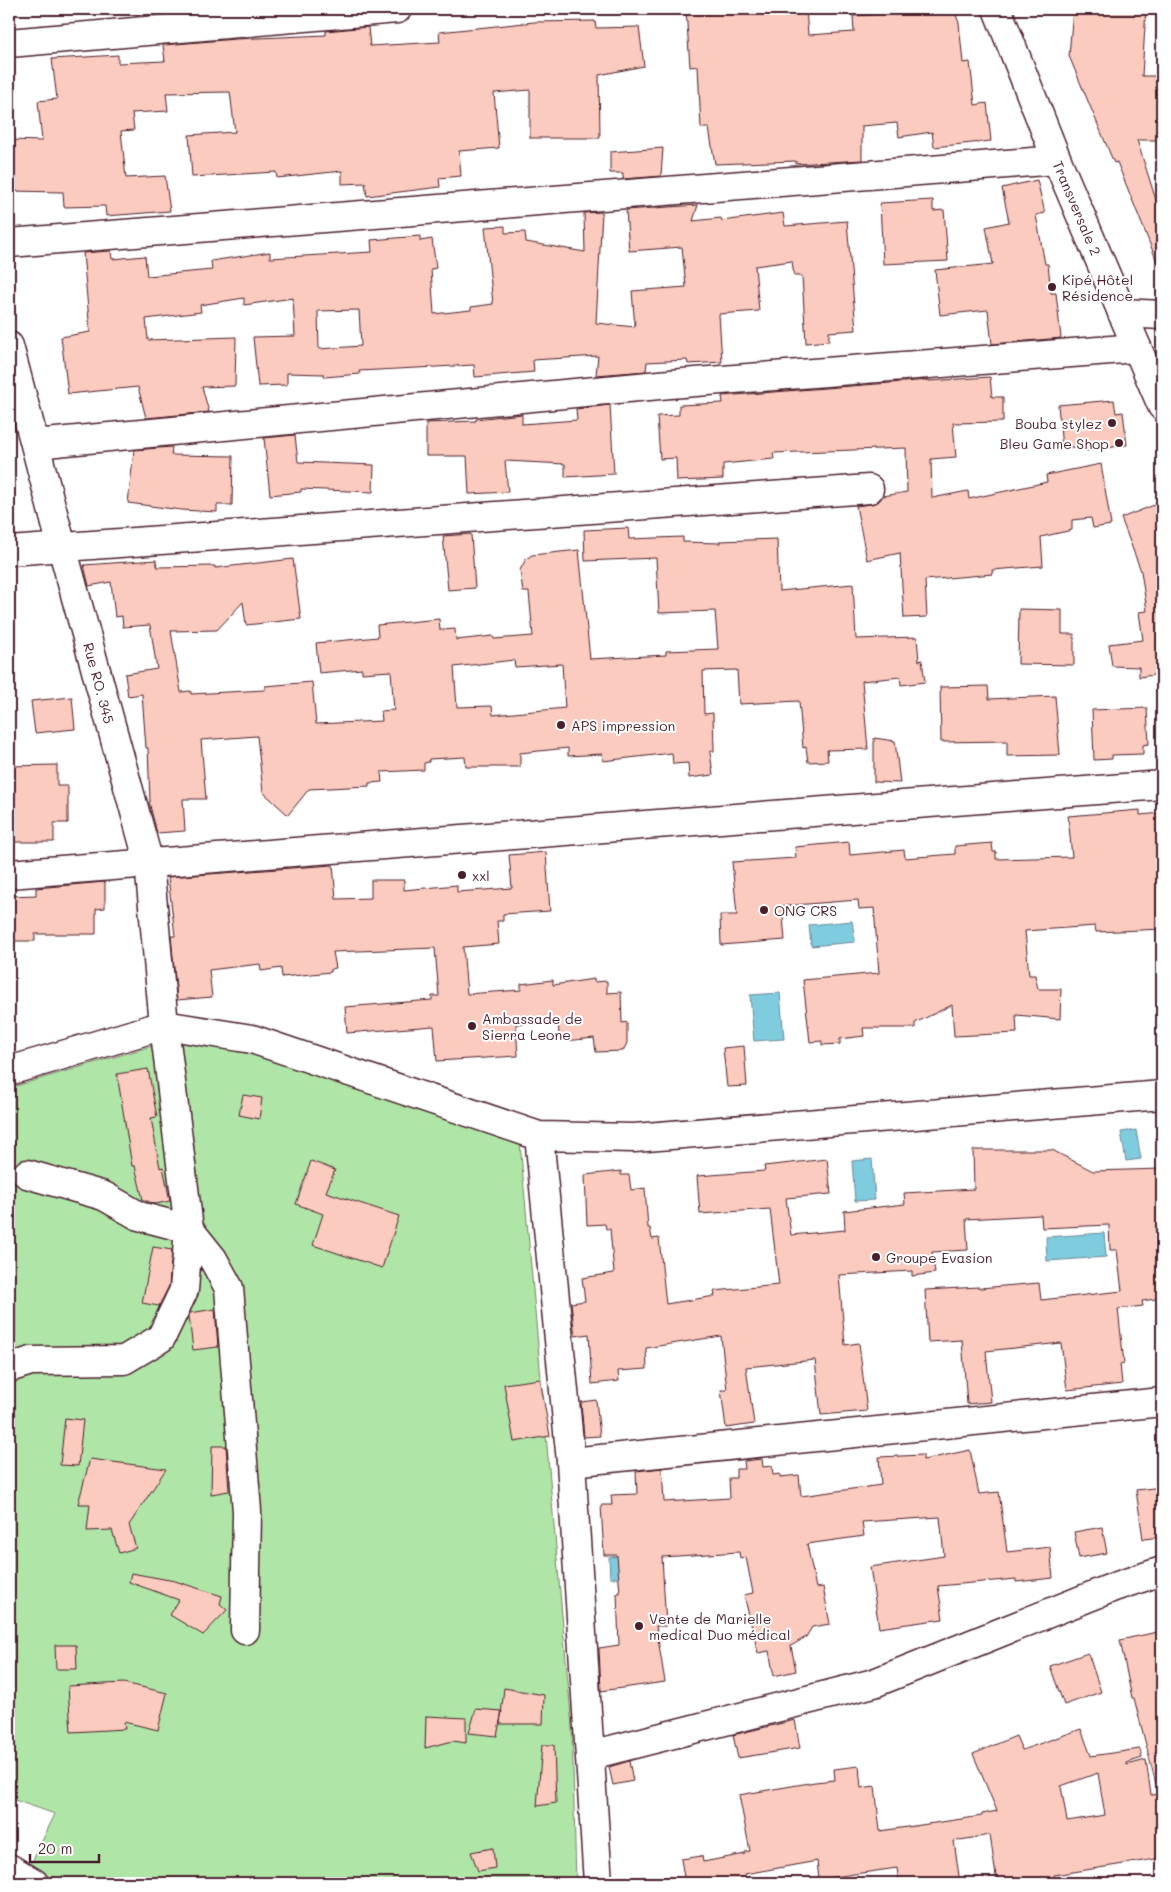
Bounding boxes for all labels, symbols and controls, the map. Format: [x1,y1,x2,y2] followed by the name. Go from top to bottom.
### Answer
[1048,158,1106,258] street label: Transversale 2
[1062,270,1133,305] place label: Kipé Hôtel Résidence
[1046,281,1058,293] marker: Kipé Hôtel Résidence
[1015,414,1102,433] place label: Bouba stylez
[1106,417,1118,429] marker: Bouba stylez
[1000,434,1109,453] place label: Bleu Game Shop
[1113,437,1125,449] marker: Bleu Game Shop
[79,640,119,726] street label: Rue RO. 345
[571,716,675,735] place label: APS impression
[555,719,567,731] marker: APS impression
[472,866,490,885] place label: xxl
[456,869,468,881] marker: xxl
[774,901,837,920] place label: ONG CRS
[758,904,770,916] marker: ONG CRS
[482,1009,582,1044] place label: Ambassade de Sierra Leone
[466,1020,478,1032] marker: Ambassade de Sierra Leone
[886,1248,992,1267] place label: Groupe Evasion
[870,1251,882,1263] marker: Groupe Evasion
[649,1609,790,1644] place label: Vente de Marielle medical Duo médical
[633,1620,645,1632] marker: Vente de Marielle medical Duo médical
[30,1832,99,1864] scale bar
[38,1838,72,1858] text: 20 m

